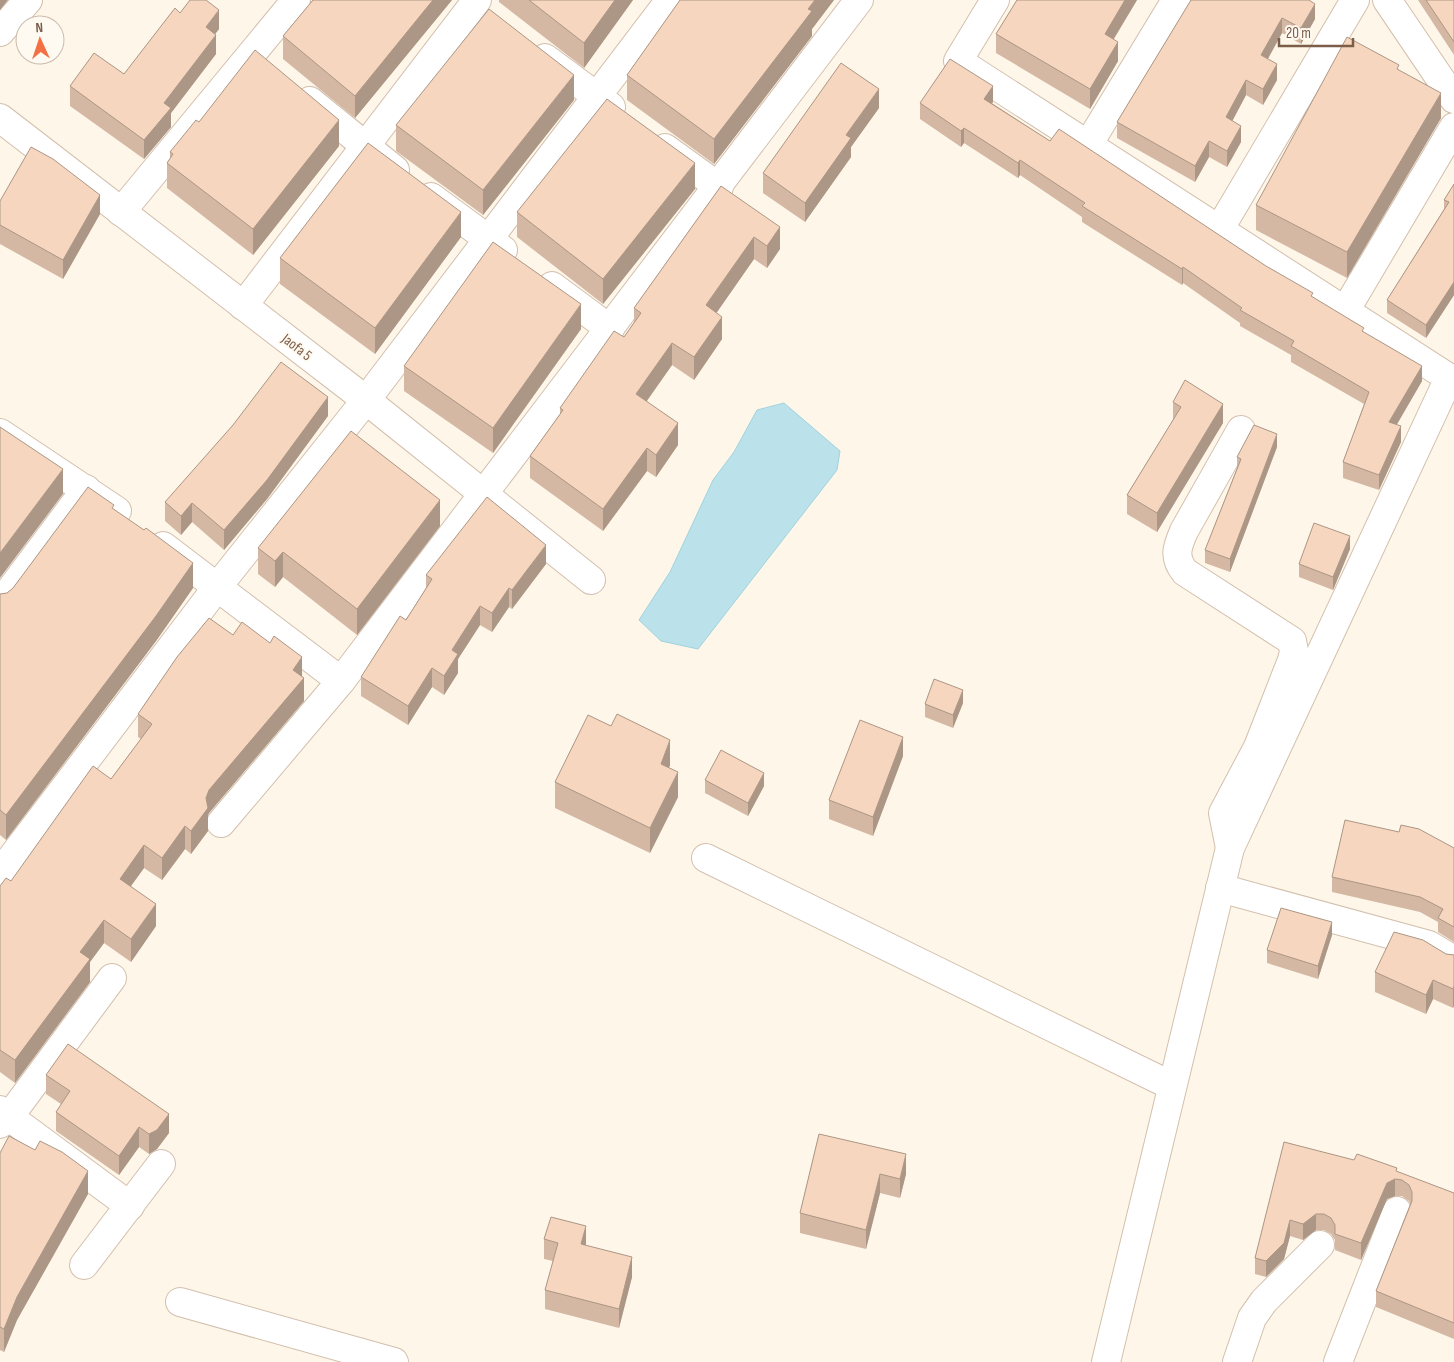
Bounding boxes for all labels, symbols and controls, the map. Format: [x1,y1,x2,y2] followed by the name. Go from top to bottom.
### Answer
[15,15,65,65] north arrow
[1279,15,1353,47] scale bar
[35,19,44,36] text: N
[1286,24,1311,43] text: 20 m
[277,329,316,365] street label: Jaofa 5

